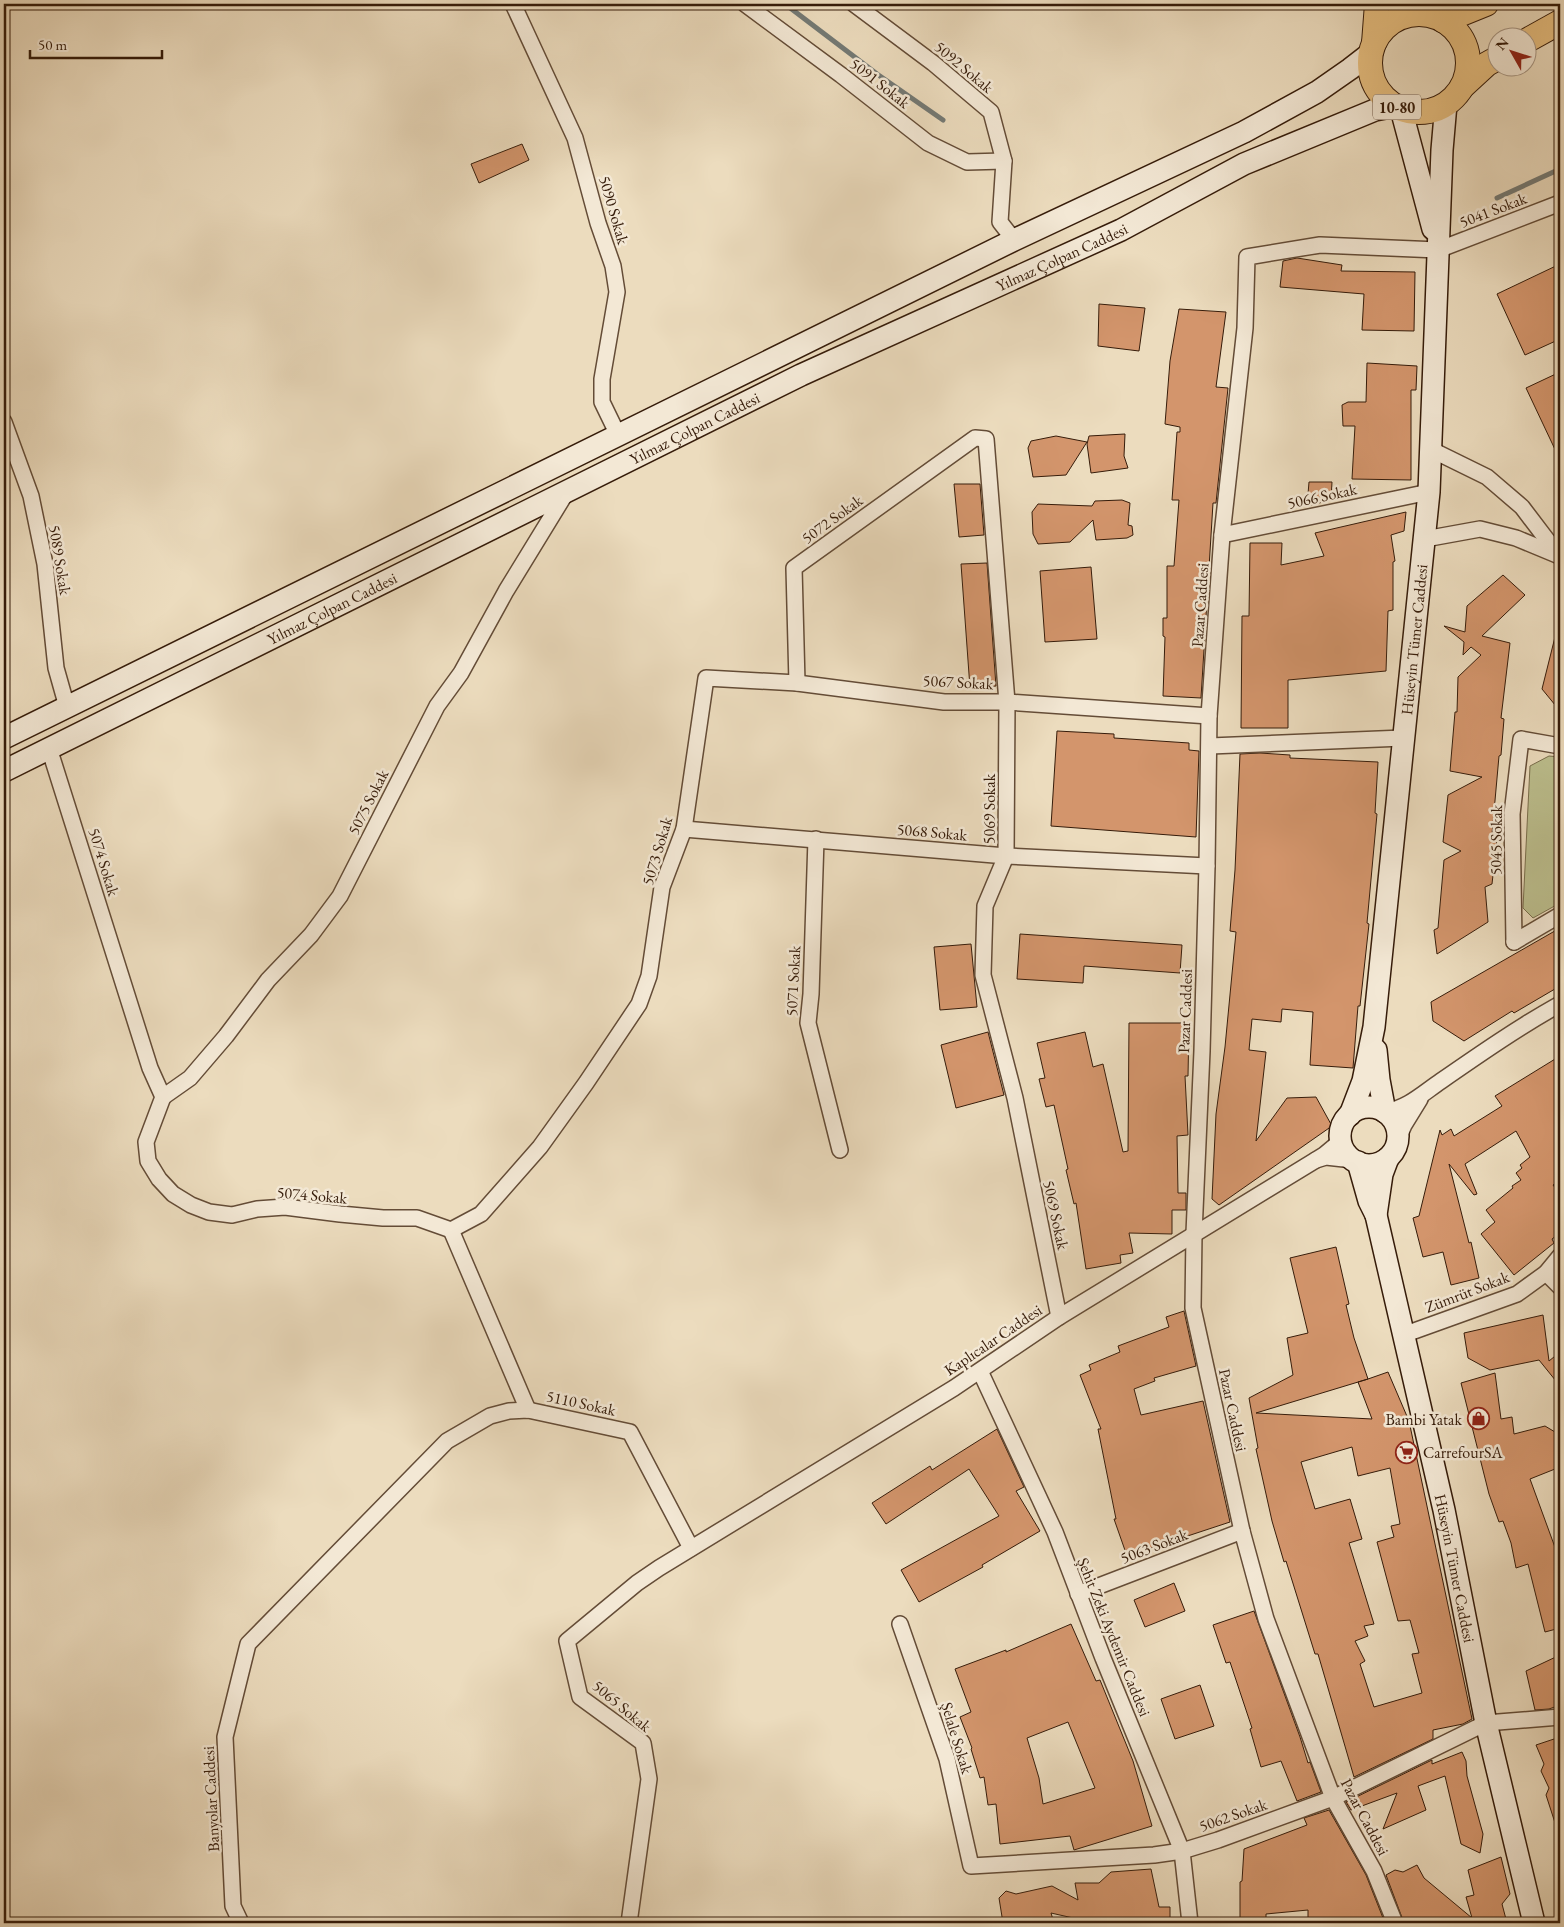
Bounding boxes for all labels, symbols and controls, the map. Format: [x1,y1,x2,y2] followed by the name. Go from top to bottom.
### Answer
[30,28,162,60] scale bar
[1486,28,1536,78] north arrow
[1491,33,1513,54] text: N
[38,35,67,54] text: 50 m
[930,36,998,98] street label: 5092 Sokak
[846,53,915,113] street label: 5091 Sokak
[1373,94,1421,120] road number: 10-80
[594,173,634,247] street label: 5090 Sokak
[1456,187,1530,232] street label: 5041 Sokak
[992,218,1131,296] street label: Yılmaz Çolpan Caddesi
[626,387,763,469] street label: Yılmaz Çolpan Caddesi
[1285,478,1359,514] street label: 5066 Sokak
[797,490,867,548] street label: 5072 Sokak
[44,524,76,597] street label: 5089 Sokak
[1187,562,1213,648] street label: Pazar Caddesi
[1396,563,1432,716] street label: Hüseyin Tümer Caddesi
[263,567,400,649] street label: Yılmaz Çolpan Caddesi
[922,670,994,694] street label: 5067 Sokak
[343,765,394,838] street label: 5075 Sokak
[979,773,1000,844] street label: 5069 Sokak
[1485,804,1507,875] street label: 5045 Sokak
[637,814,677,888] street label: 5073 Sokak
[896,818,968,846] street label: 5068 Sokak
[84,825,124,899] street label: 5074 Sokak
[781,945,805,1017] street label: 5071 Sokak
[1173,968,1197,1054] street label: Pazar Caddesi
[1038,1178,1074,1252] street label: 5069 Sokak
[276,1181,348,1209] street label: 5074 Sokak
[1422,1266,1513,1318] street label: Zümrüt Sokak
[940,1299,1046,1381] street label: Kaplıcalar Caddesi
[1214,1367,1252,1453] street label: Pazar Caddesi
[544,1385,618,1421] street label: 5110 Sokak
[1466,1407,1490,1431] shop icon: Bambi Yatak
[1385,1409,1462,1430] place label: Bambi Yatak
[1395,1440,1419,1464] supermarket icon: CarrefourSA
[1423,1442,1503,1463] place label: CarrefourSA
[1430,1492,1480,1644] street label: Hüseyin Tümer Caddesi
[1117,1523,1191,1568] street label: 5063 Sokak
[1072,1554,1156,1720] street label: Şehit Zeki Aydemir Caddesi
[588,1675,656,1737] street label: 5065 Sokak
[936,1700,978,1777] street label: Şelale Sokak
[198,1745,224,1852] street label: Banyolar Caddesi
[1336,1775,1394,1859] street label: Pazar Caddesi
[1196,1793,1270,1836] street label: 5062 Sokak

